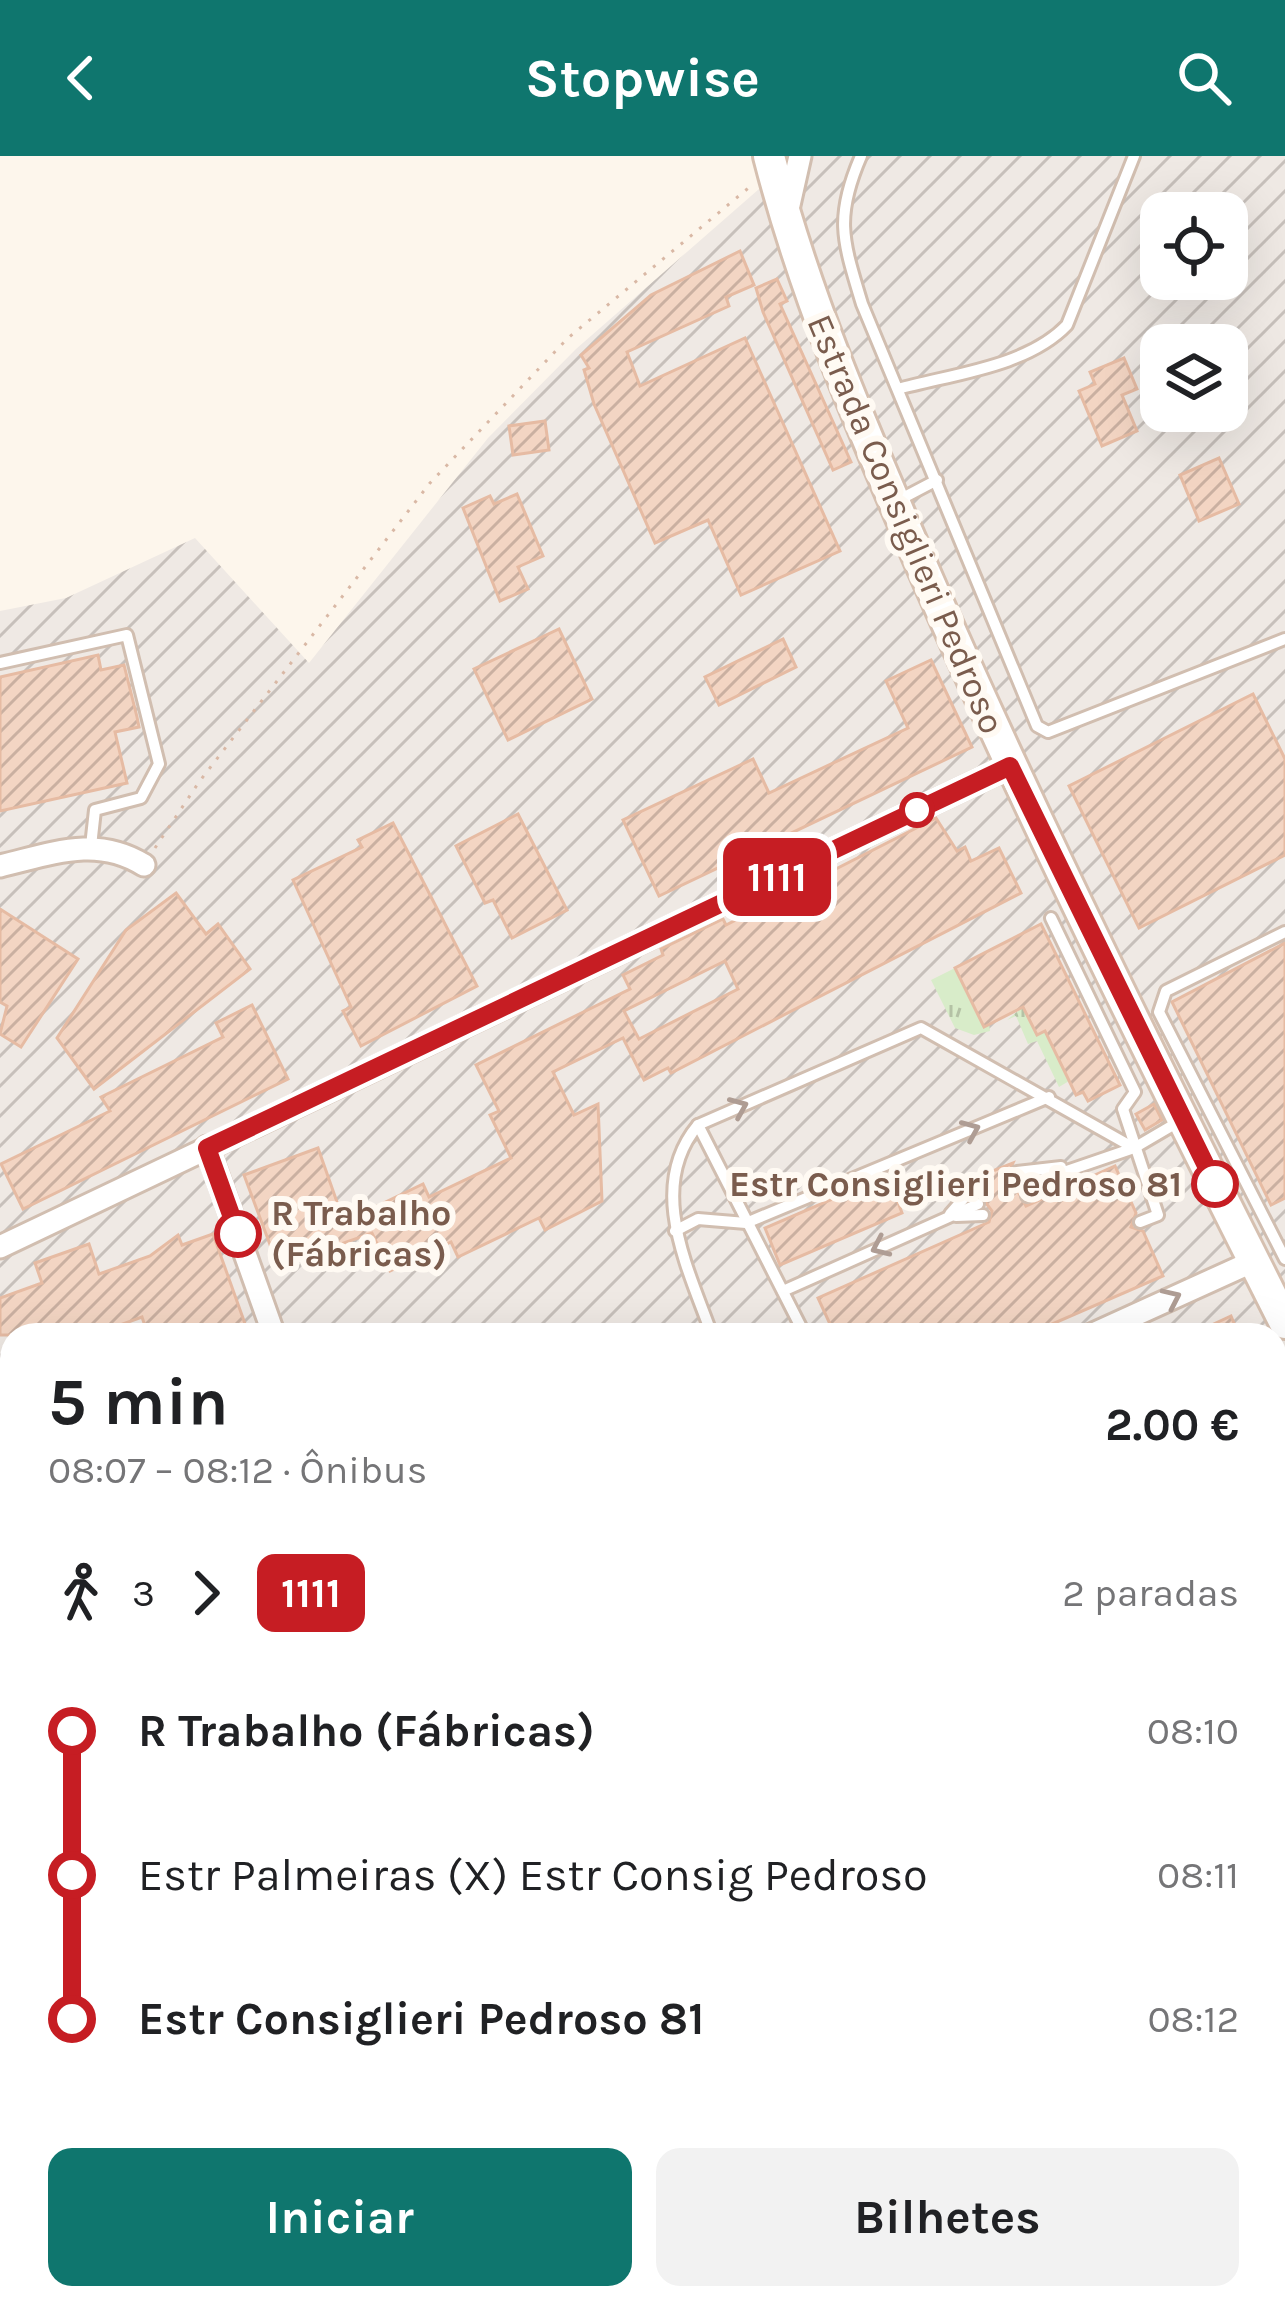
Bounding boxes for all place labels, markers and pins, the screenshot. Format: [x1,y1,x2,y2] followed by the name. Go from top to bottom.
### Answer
[901,794,933,826] unlabelled marker
[1193,1162,1237,1206] marker: Estr Consiglieri Pedroso 81
[729,1163,1182,1206] place label: Estr Consiglieri Pedroso 81
[271,1192,451,1275] place label: R Trabalho (Fábricas)
[216,1212,260,1256] marker: R Trabalho (Fábricas)

